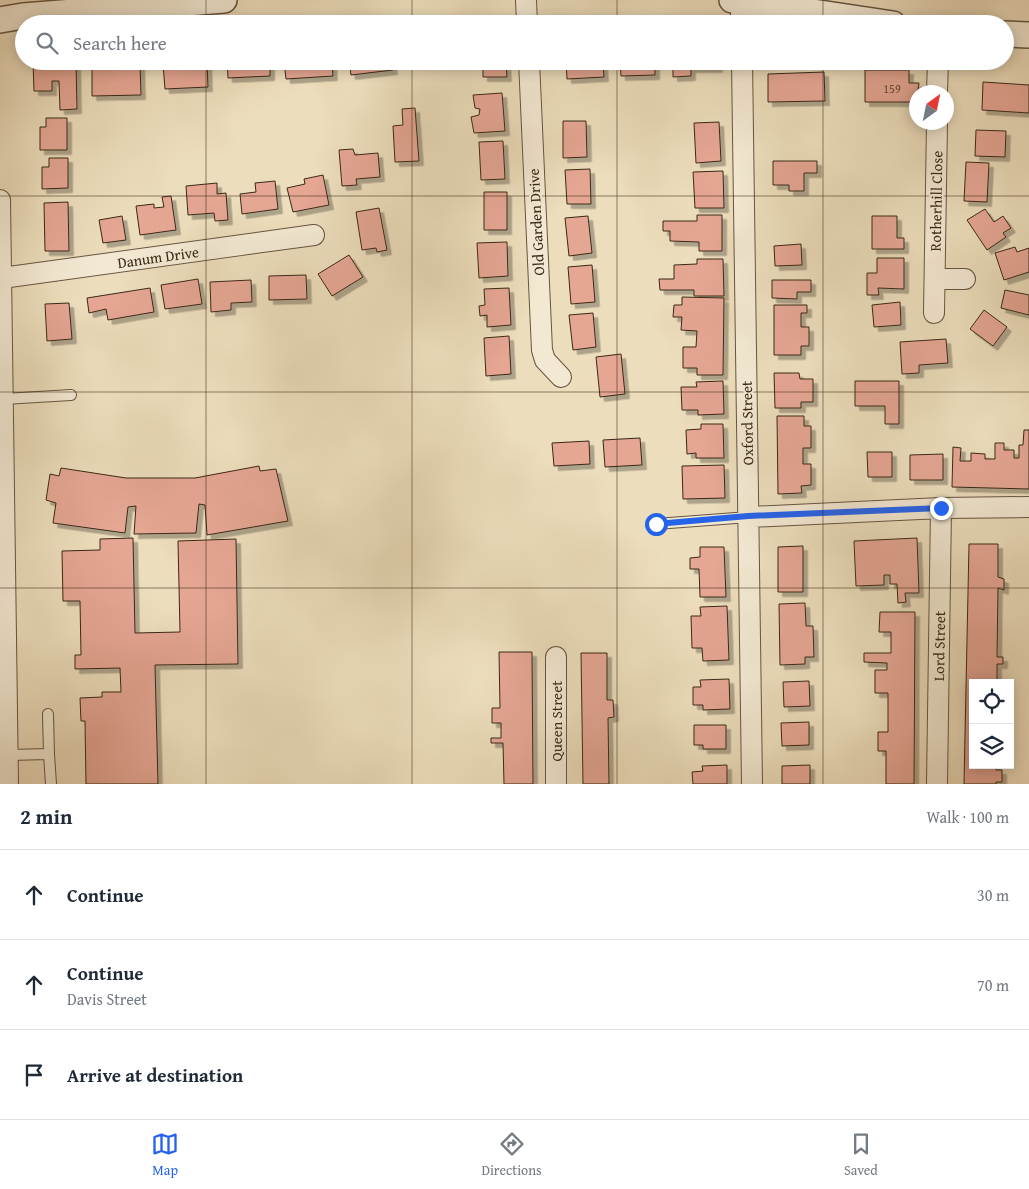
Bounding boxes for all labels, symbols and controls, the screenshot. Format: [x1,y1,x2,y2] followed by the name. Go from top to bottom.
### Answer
[15,15,1014,70] search box
[33,29,61,57] icon: search
[73,29,167,57] text: Search here
[883,80,901,97] house number: 159
[909,85,954,130] north arrow
[925,151,947,251] street label: Rotherhill Close
[523,168,549,276] street label: Old Garden Drive
[116,241,200,273] street label: Danum Drive
[736,380,758,465] street label: Oxford Street
[930,497,953,520] route end
[645,513,668,536] route start
[928,610,950,681] street label: Lord Street
[969,679,1014,769] map controls
[969,679,1014,724] button: locate
[546,680,567,761] street label: Queen Street
[969,724,1014,769] button: layers
[20,801,72,832] text: 2 min
[926,805,1009,829] text: Walk · 100 m
[20,881,48,909] icon: ahead
[67,881,144,909] text: Continue
[977,883,1009,907] text: 30 m
[67,959,144,987] text: Continue
[20,971,48,999] icon: ahead
[977,973,1009,997] text: 70 m
[67,987,147,1011] text: Davis Street
[20,1061,48,1089] icon: arrive
[67,1061,243,1089] text: Arrive at destination
[151,1130,179,1180] tab: Map
[481,1130,542,1180] tab: Directions
[844,1130,878,1180] tab: Saved

